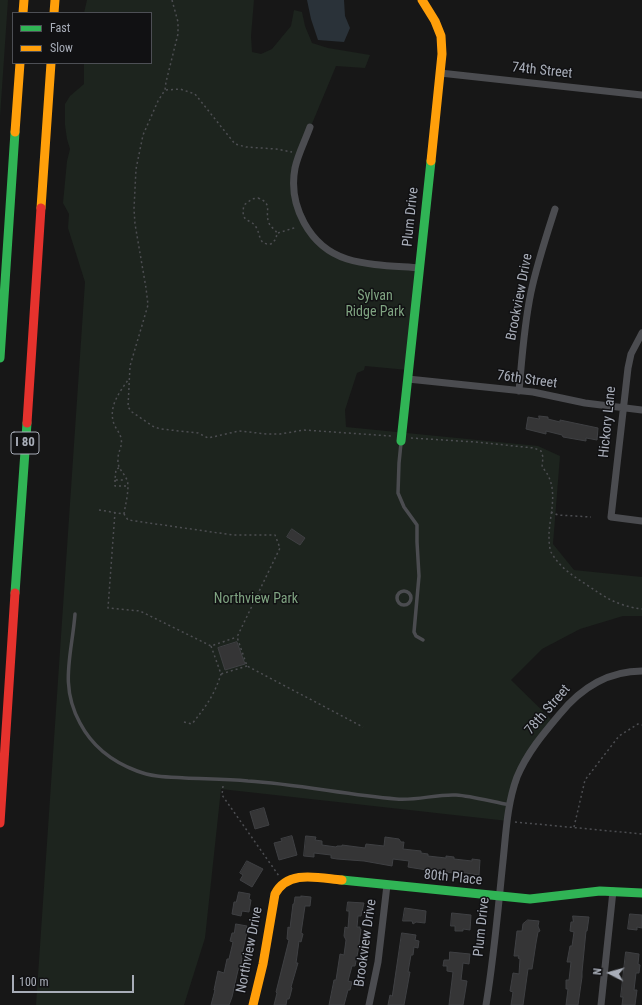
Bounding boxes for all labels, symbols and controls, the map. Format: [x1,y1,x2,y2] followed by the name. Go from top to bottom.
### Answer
[12,12,152,64] legend
[50,21,70,35] text: Fast
[50,41,73,55] text: Slow
[511,59,573,83] street label: 74th Street
[400,187,422,247] street label: Plum Drive
[503,252,537,342] street label: Brookview Drive
[345,288,405,320] park label: Sylvan Ridge Park
[496,367,558,393] street label: 76th Street
[596,385,620,459] street label: Hickory Lane
[11,432,39,454] road number: I 80
[214,591,298,607] park label: Northview Park
[522,682,574,738] street label: 78th Street
[423,867,483,889] street label: 80th Place
[471,897,493,957] street label: Plum Drive
[352,898,380,988] street label: Brookview Drive
[233,906,267,994] street label: Northview Drive
[590,953,630,993] north arrow
[14,967,136,993] scale bar
[591,968,604,976] text: N
[19,975,49,989] text: 100 m

